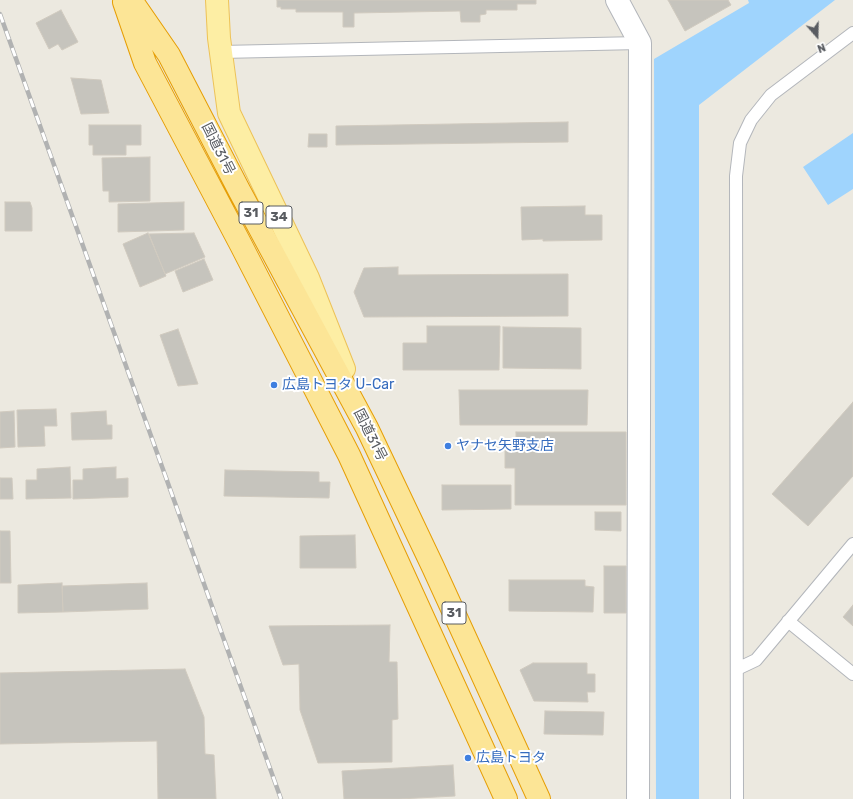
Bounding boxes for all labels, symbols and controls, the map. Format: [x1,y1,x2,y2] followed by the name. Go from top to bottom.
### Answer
[797,16,837,56] north arrow
[815,40,827,55] text: N
[198,120,238,178] street label: 国道31号
[239,202,263,224] road number: 31
[266,206,292,228] road number: 34
[282,377,394,393] place label: 広島トヨタ U-Car
[269,380,279,390] marker: 広島トヨタ U-Car
[350,406,390,464] street label: 国道31号
[456,438,554,454] place label: ヤナセ矢野支店
[443,441,453,451] marker: ヤナセ矢野支店
[442,602,466,624] road number: 31
[476,750,546,766] place label: 広島トヨタ
[463,753,473,763] marker: 広島トヨタ

